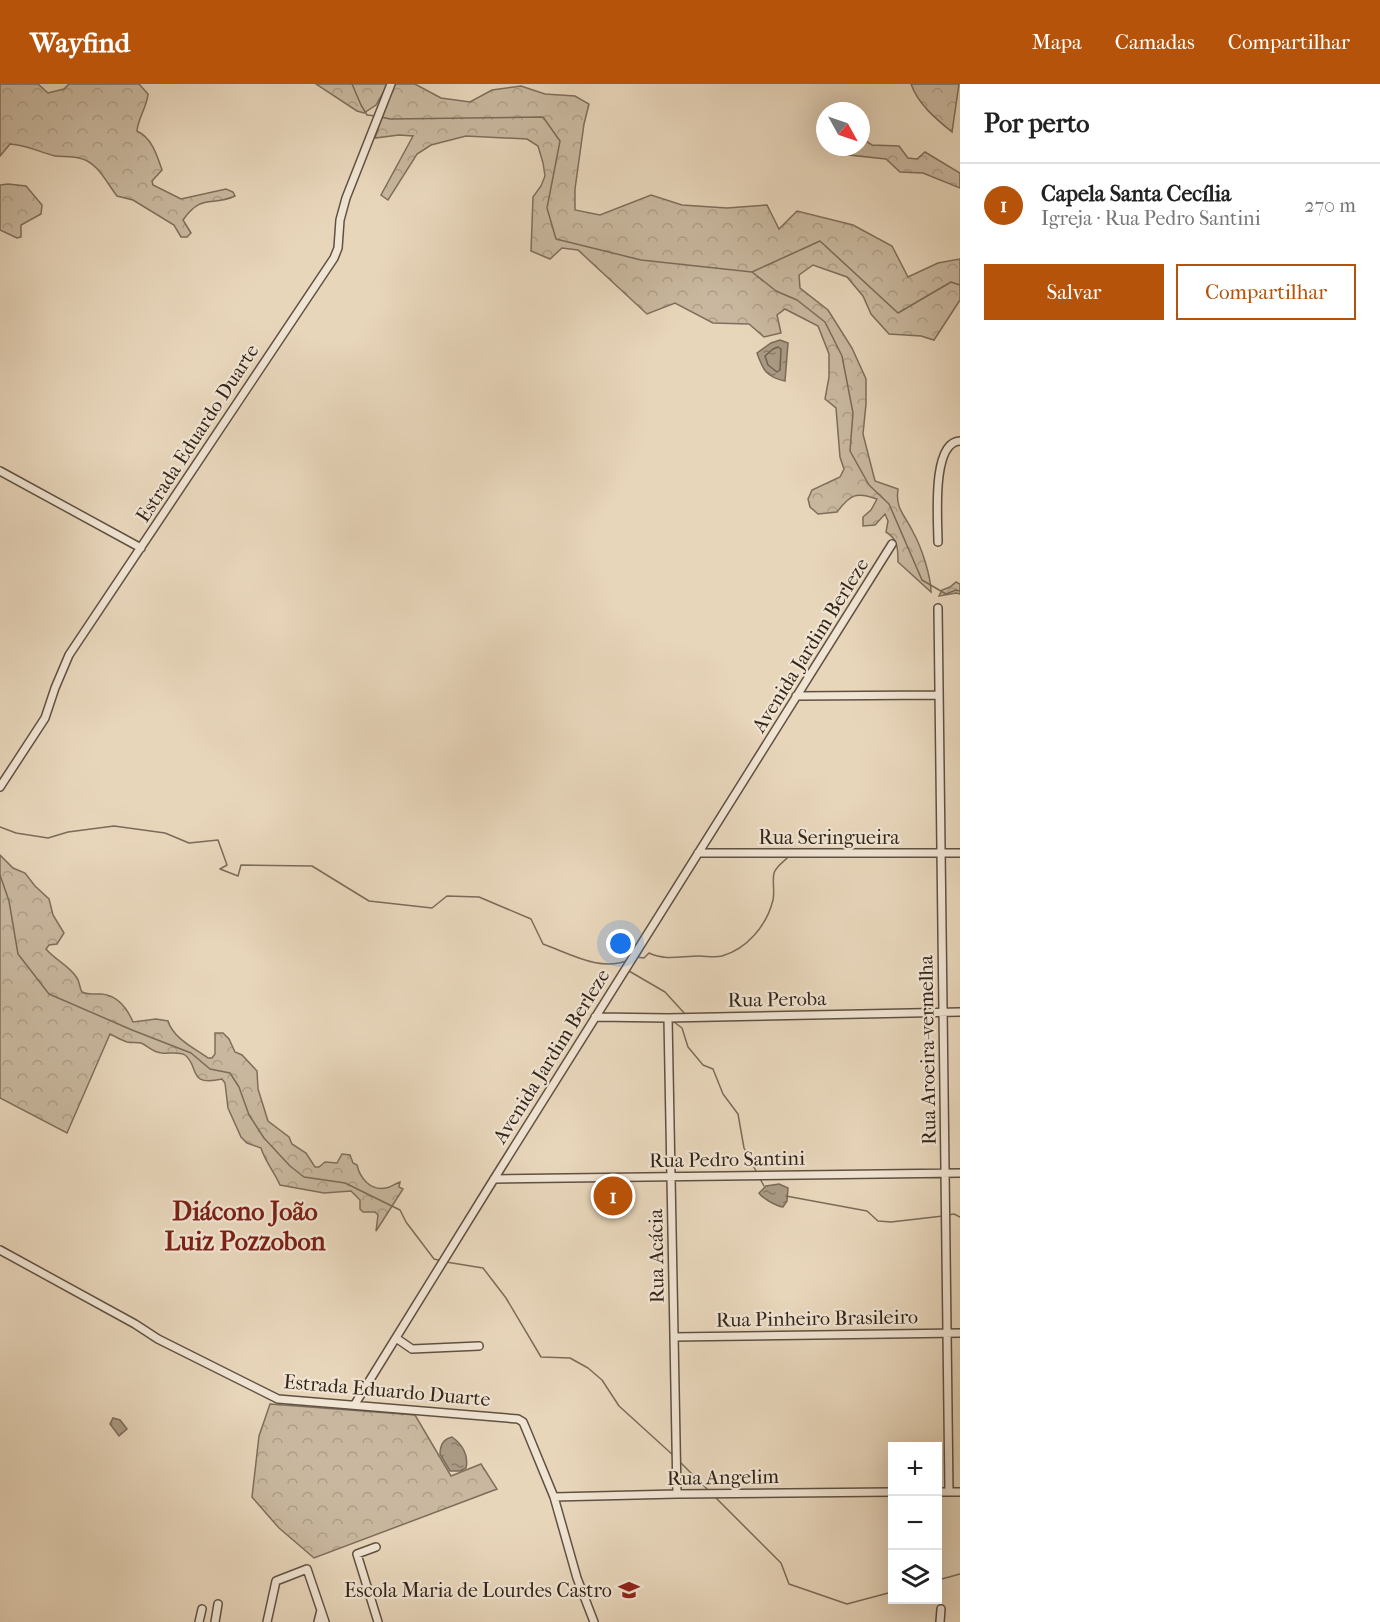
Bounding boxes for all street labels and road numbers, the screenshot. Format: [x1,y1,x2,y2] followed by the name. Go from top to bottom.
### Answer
[131,340,264,527] street label: Estrada Eduardo Duarte
[747,554,874,738] street label: Avenida Jardim Berleze
[758,826,900,849] street label: Rua Seringueira
[914,954,941,1145] street label: Rua Aroeira-vermelha
[488,965,615,1149] street label: Avenida Jardim Berleze
[727,987,827,1012] street label: Rua Peroba
[649,1147,805,1172] street label: Rua Pedro Santini
[644,1208,669,1303] street label: Rua Acácia
[716,1305,918,1332] street label: Rua Pinheiro Brasileiro
[283,1370,491,1411] street label: Estrada Eduardo Duarte
[667,1465,780,1490] street label: Rua Angelim

